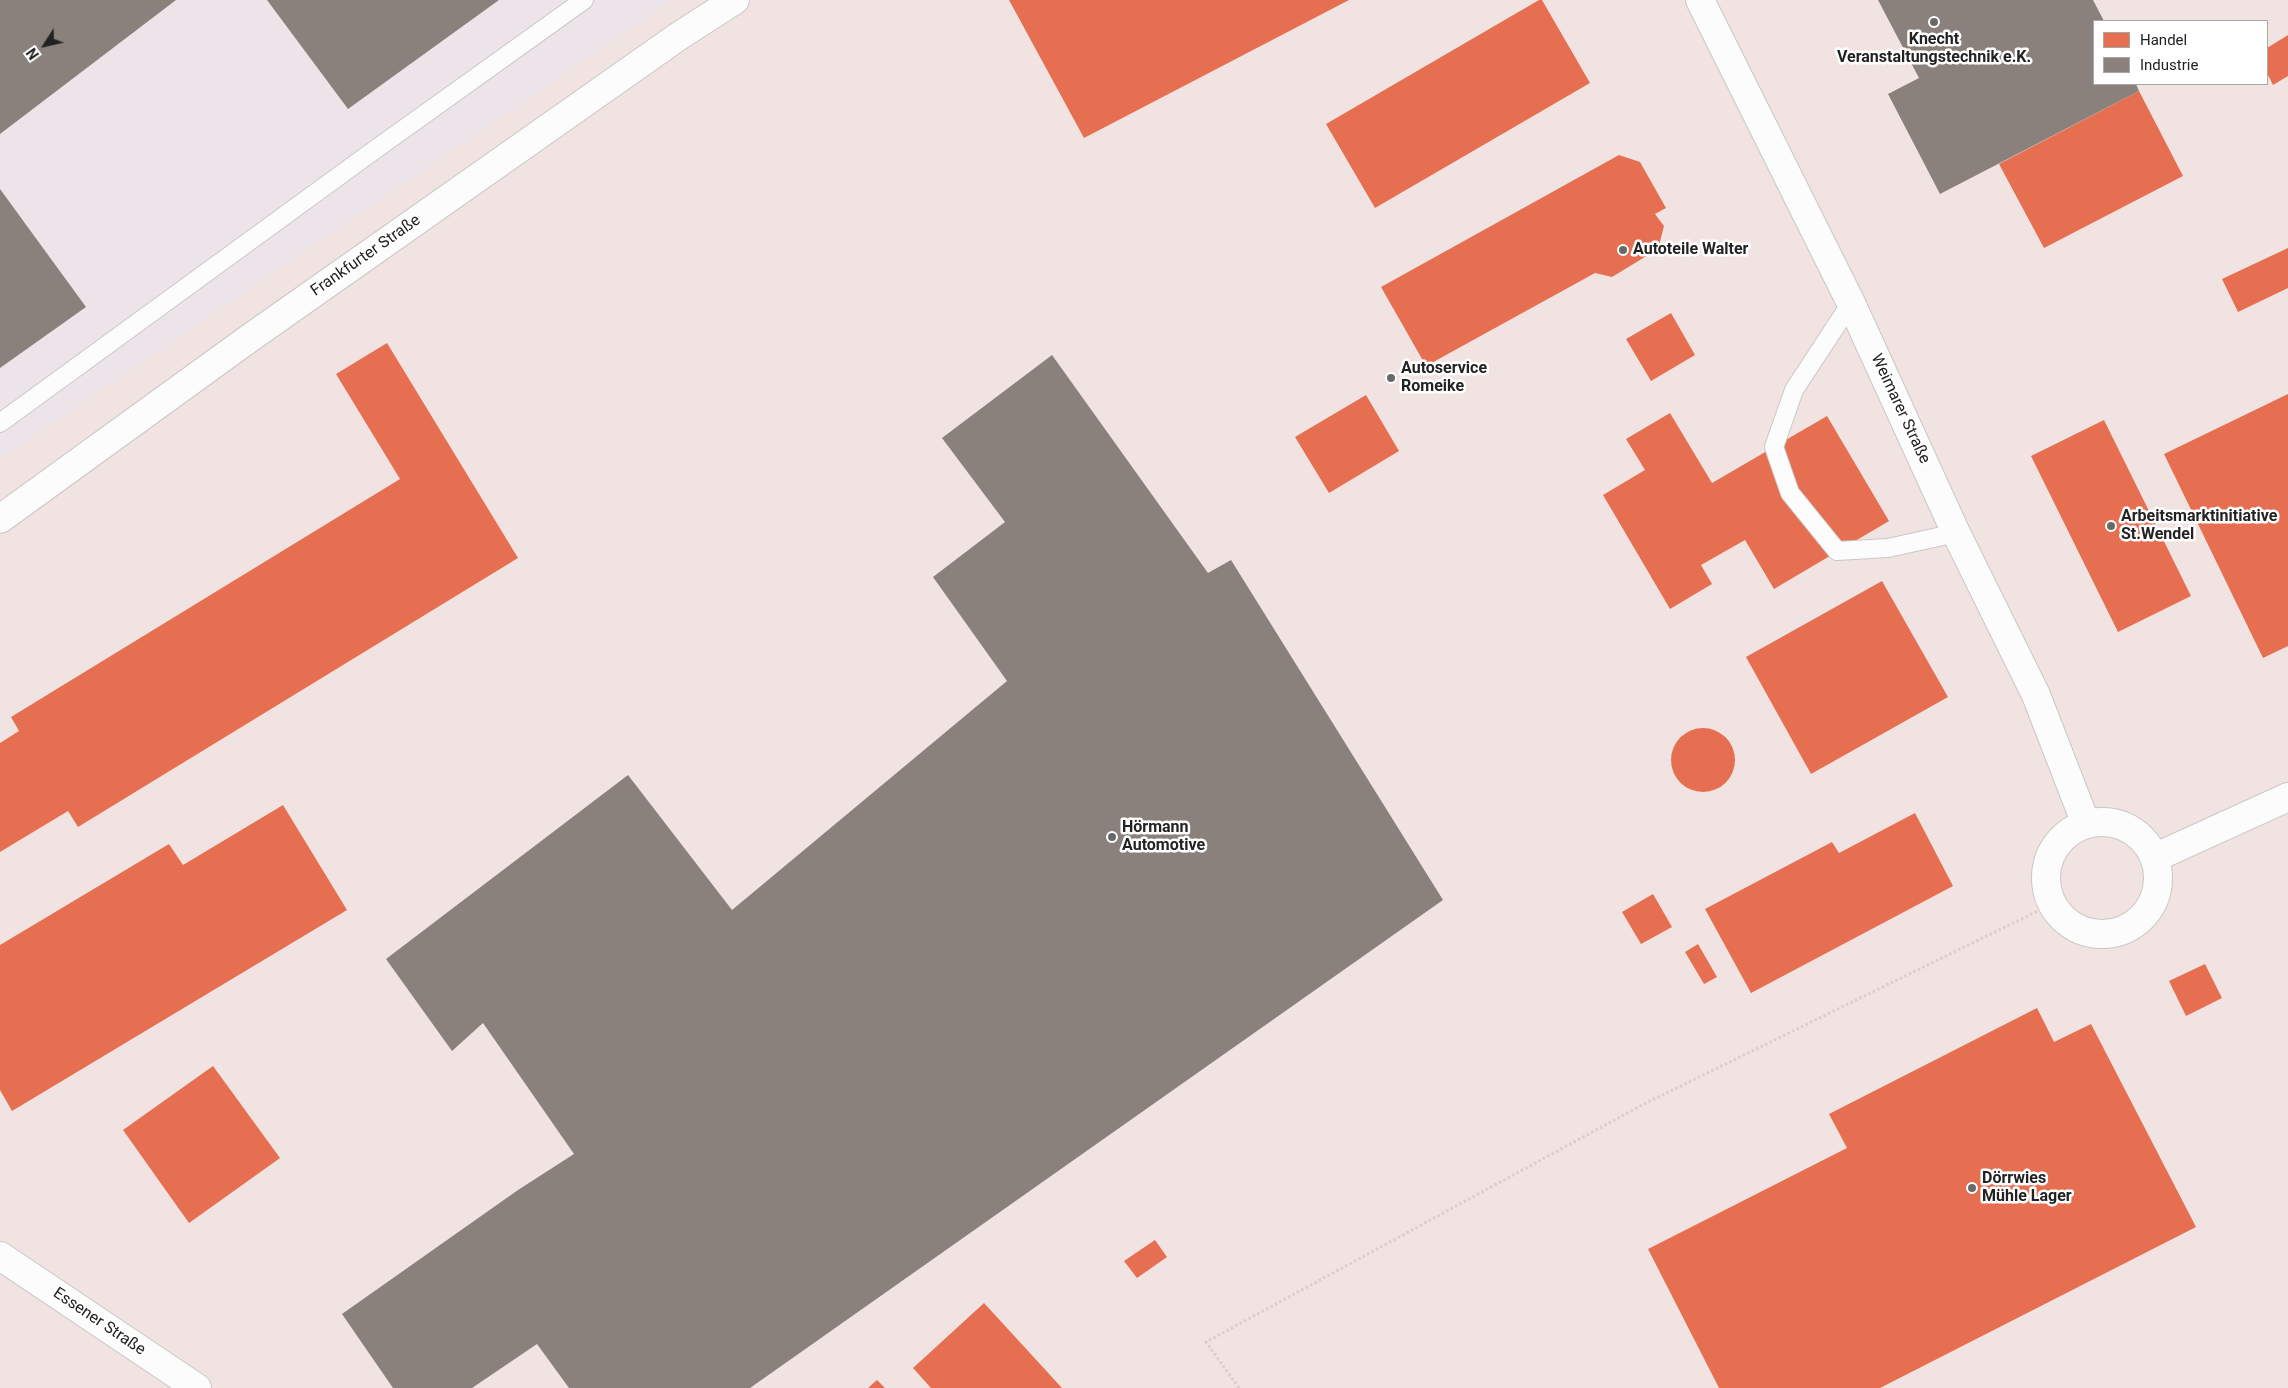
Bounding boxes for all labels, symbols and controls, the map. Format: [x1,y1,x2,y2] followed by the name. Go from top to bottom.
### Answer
[1928,16,1940,28] marker: Knecht Veranstaltungstechnik e.K.
[20,20,70,70] north arrow
[2093,20,2268,85] legend
[1837,30,2031,68] place label: Knecht Veranstaltungstechnik e.K.
[2140,31,2187,49] text: Handel
[23,45,42,62] text: N
[2140,56,2198,74] text: Industrie
[308,211,424,301] street label: Frankfurter Straße
[1633,240,1748,260] place label: Autoteile Walter
[1617,244,1629,256] marker: Autoteile Walter
[1866,351,1934,467] street label: Weimarer Straße
[1401,359,1487,397] place label: Autoservice Romeike
[1385,372,1397,384] marker: Autoservice Romeike
[2121,507,2277,545] place label: Arbeitsmarktinitiative St.Wendel
[2105,520,2117,532] marker: Arbeitsmarktinitiative St.Wendel
[1122,818,1205,856] place label: Hörmann Automotive
[1106,831,1118,843] marker: Hörmann Automotive
[1982,1169,2072,1207] place label: Dörrwies Mühle Lager
[1966,1182,1978,1194] marker: Dörrwies Mühle Lager
[49,1284,149,1360] street label: Essener Straße

